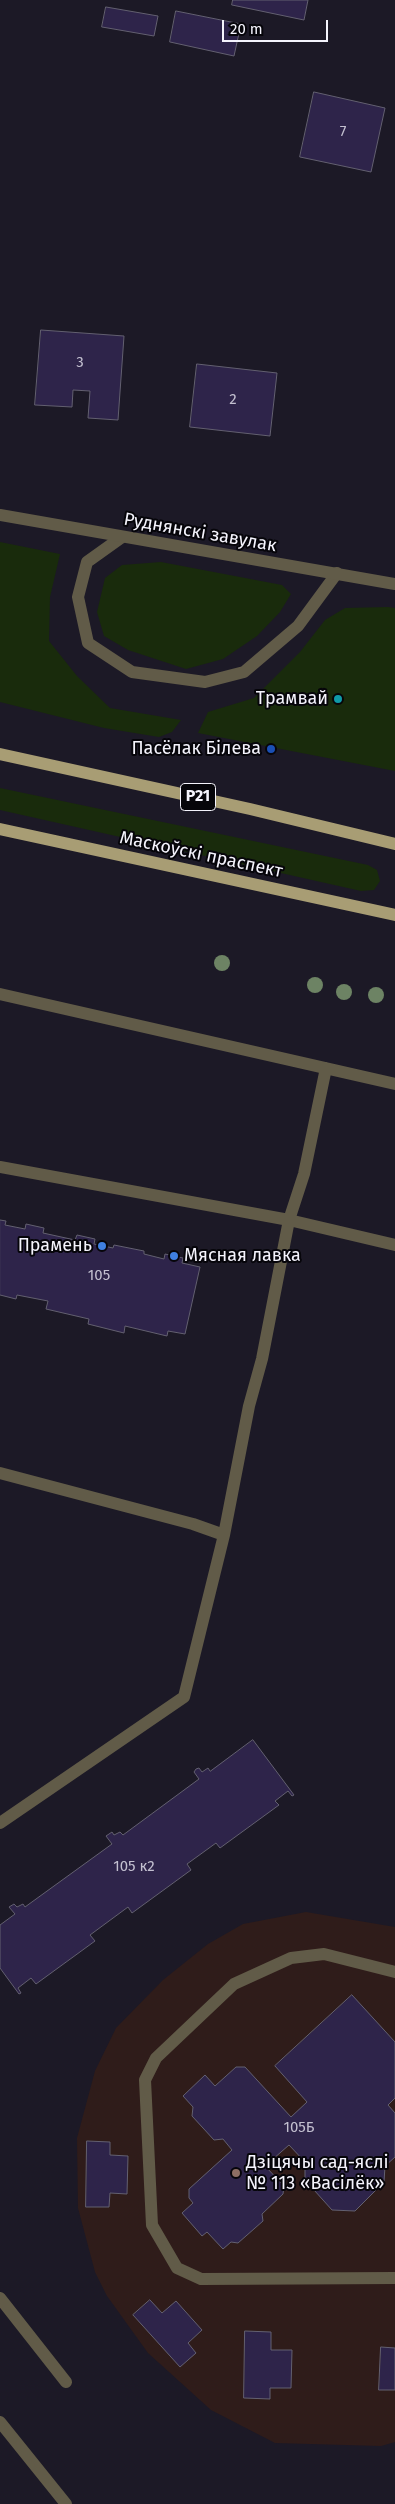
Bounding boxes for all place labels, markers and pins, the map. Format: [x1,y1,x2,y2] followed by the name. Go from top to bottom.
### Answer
[256,688,328,710] place label: Трамвай
[332,693,344,705] marker: Трамвай
[131,738,261,760] place label: Пасёлак Білева
[265,743,277,755] marker: Пасёлак Білева
[18,1235,92,1257] place label: Прамень
[96,1240,108,1252] marker: Прамень
[184,1245,301,1267] place label: Мясная лавка
[168,1250,180,1262] marker: Мясная лавка
[246,2152,389,2194] place label: Дзіцячы сад-яслі № 113 «Васілёк»
[230,2167,242,2179] marker: Дзіцячы сад-яслі № 113 «Васілёк»

